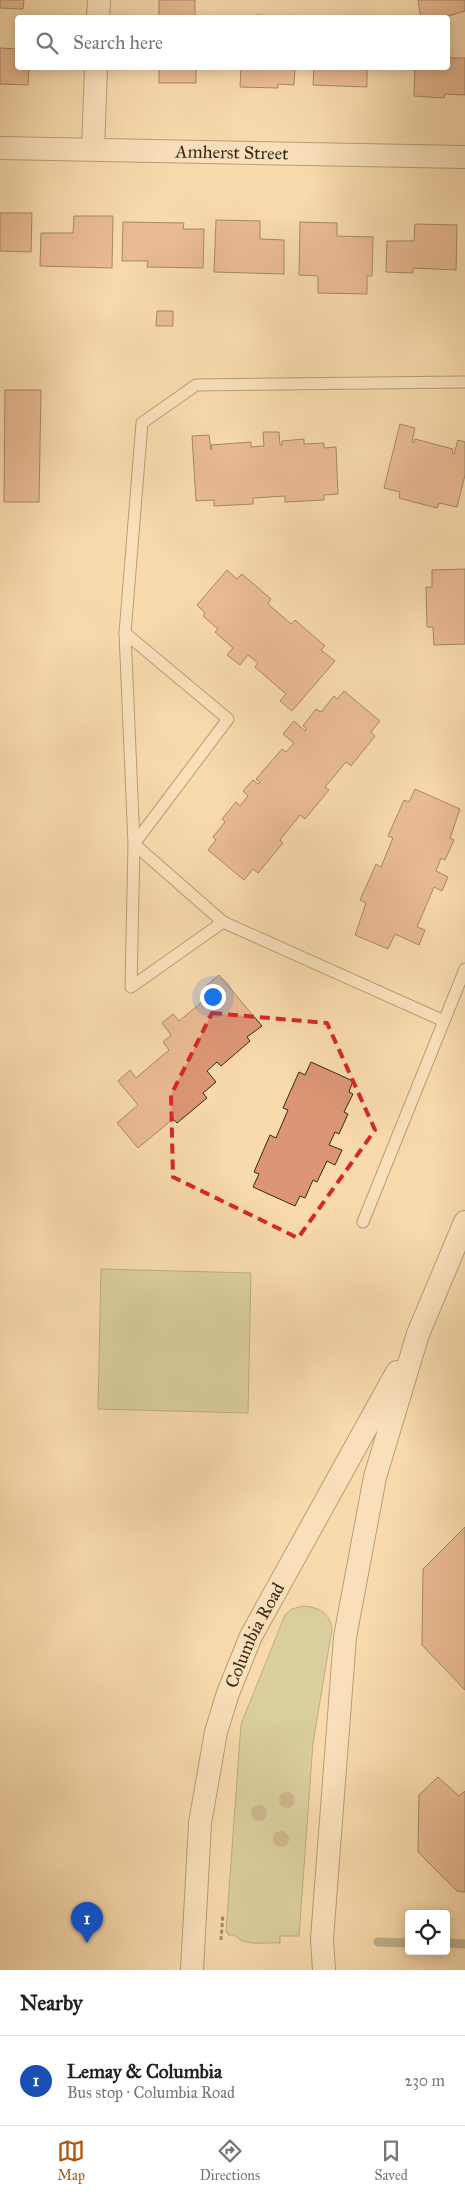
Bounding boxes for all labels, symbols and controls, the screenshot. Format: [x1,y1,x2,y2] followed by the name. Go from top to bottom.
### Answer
[15,15,450,70] search box
[33,29,61,57] icon: search
[73,31,163,54] text: Search here
[174,140,289,165] street label: Amherst Street
[200,984,226,1010] your location
[220,1579,289,1691] street label: Columbia Road
[71,1902,103,1943] pin: 1
[405,1910,450,1955] map controls
[405,1910,450,1955] button: locate
[20,1990,83,2016] text: Nearby
[67,2060,222,2083] text: Lemay & Columbia
[33,2071,39,2090] text: 1
[405,2071,445,2090] text: 230 m
[67,2083,235,2102] text: Bus stop · Columbia Road
[57,2137,85,2184] tab: Map
[200,2137,260,2184] tab: Directions
[375,2137,408,2184] tab: Saved

